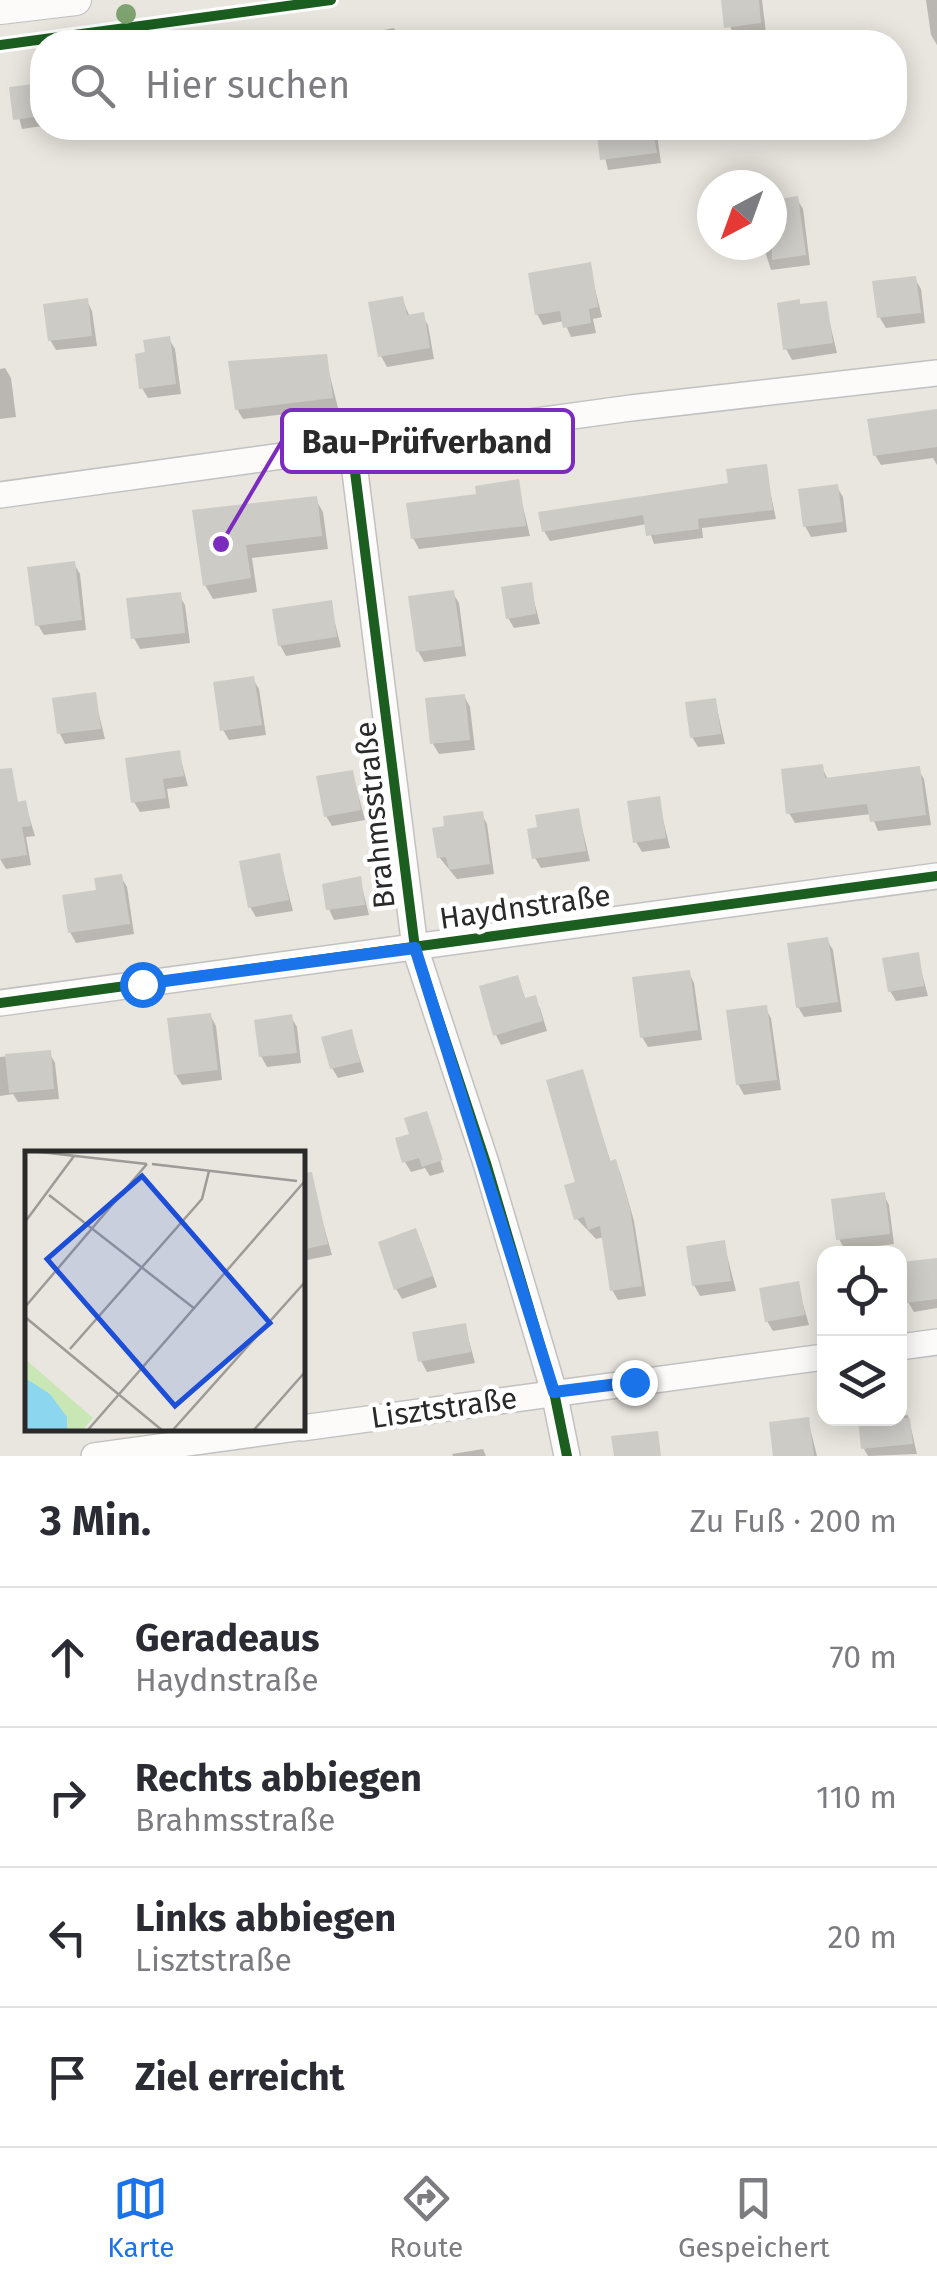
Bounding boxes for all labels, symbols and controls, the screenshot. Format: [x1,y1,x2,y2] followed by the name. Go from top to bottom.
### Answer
[30,30,907,140] search box
[65,58,120,113] icon: search
[145,62,350,108] text: Hier suchen
[697,170,787,260] north arrow
[282,410,573,472] callout: Bau-Prüfverband
[302,423,552,461] text: Bau-Prüfverband
[347,720,403,910] street label: Brahmsstraße
[437,877,613,937] street label: Haydnstraße
[120,962,166,1008] route start
[25,1151,305,1431] inset map
[817,1246,907,1426] map controls
[817,1246,907,1336] button: locate
[817,1336,907,1426] button: layers
[612,1360,658,1406] route end
[369,1380,519,1436] street label: Lisztstraße
[40,1496,151,1546] text: 3 Min.
[690,1502,897,1540] text: Zu Fuß · 200 m
[135,1615,320,1661] text: Geradeaus
[40,1630,95,1685] icon: ahead
[829,1638,897,1676] text: 70 m
[135,1661,319,1699] text: Haydnstraße
[135,1755,422,1801] text: Rechts abbiegen
[40,1770,95,1825] icon: right
[816,1778,897,1816] text: 110 m
[135,1801,335,1839] text: Brahmsstraße
[135,1895,396,1941] text: Links abbiegen
[40,1910,95,1965] icon: left
[827,1918,897,1956] text: 20 m
[135,1941,292,1979] text: Lisztstraße
[40,2050,95,2105] icon: arrive
[135,2054,344,2100] text: Ziel erreicht
[107,2171,175,2264] tab: Karte
[389,2171,463,2264] tab: Route
[678,2171,830,2264] tab: Gespeichert

